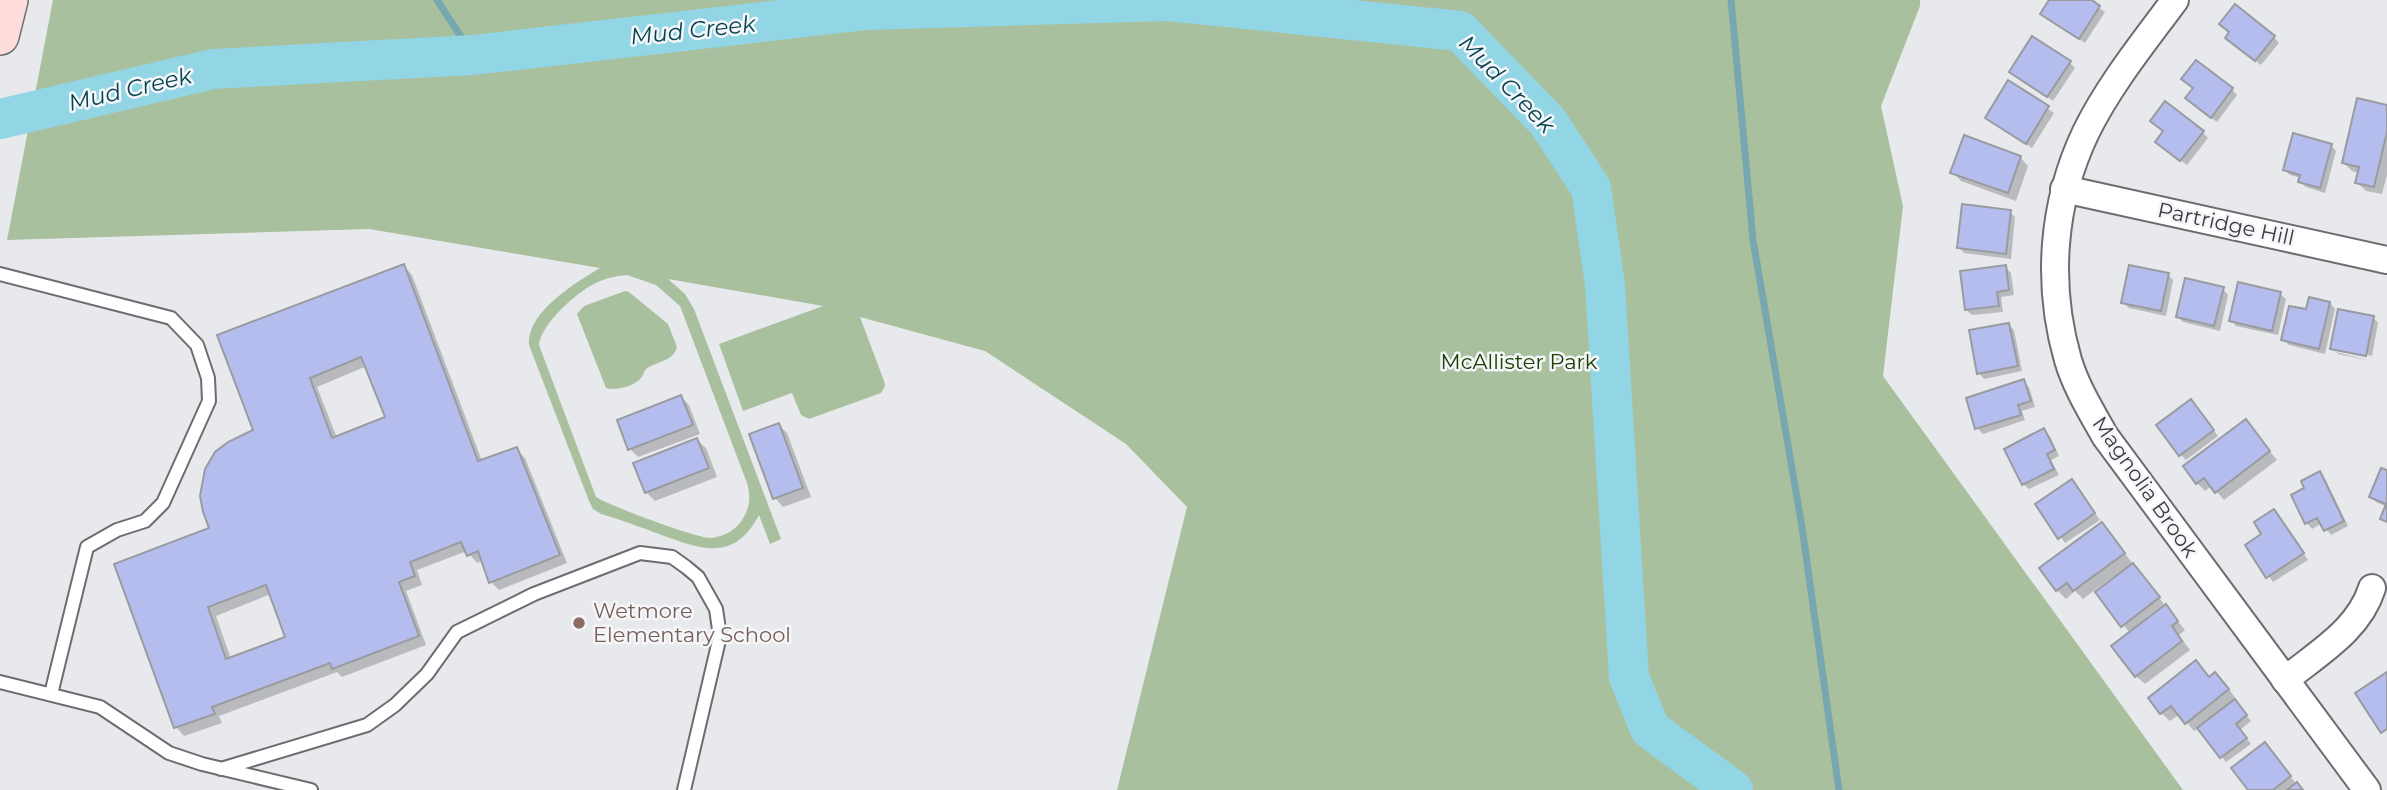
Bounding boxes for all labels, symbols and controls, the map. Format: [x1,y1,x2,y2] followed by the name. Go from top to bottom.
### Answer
[629,9,758,51] water label: Mud Creek
[1453,29,1562,140] water label: Mud Creek
[65,61,196,117] water label: Mud Creek
[2155,197,2297,250] street label: Partridge Hill
[1441,349,1598,374] park label: McAllister Park
[2087,411,2204,562] street label: Magnolia Brook
[593,598,791,647] place label: Wetmore Elementary School
[571,615,587,631] marker: Wetmore Elementary School

